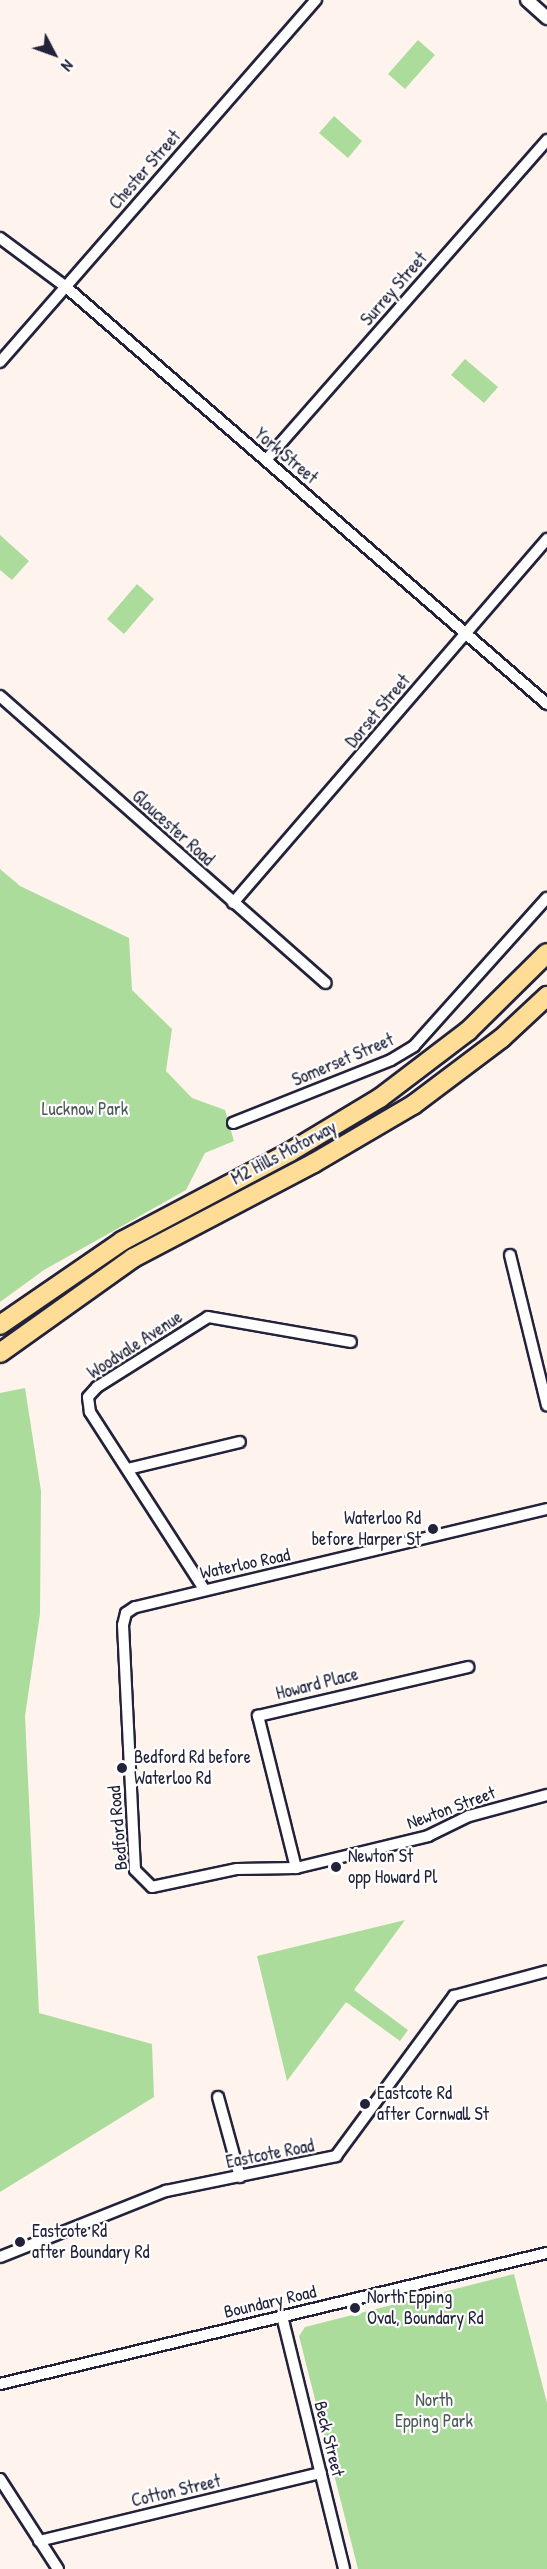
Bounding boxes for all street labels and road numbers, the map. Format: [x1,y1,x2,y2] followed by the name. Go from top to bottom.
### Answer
[105,126,185,214] street label: Chester Street
[356,248,432,330] street label: Surrey Street
[250,423,322,489] street label: York Street
[341,670,415,752] street label: Dorset Street
[128,786,218,870] street label: Gloucester Road
[289,1029,397,1091] street label: Somerset Street
[228,1116,340,1190] street label: M2 Hills Motorway
[84,1306,186,1384] street label: Woodvale Avenue
[198,1544,292,1584] street label: Waterloo Road
[274,1663,360,1705] street label: Howard Place
[404,1782,498,1834] street label: Newton Street
[104,1785,132,1871] street label: Bedford Road
[224,2135,316,2173] street label: Eastcote Road
[222,2281,318,2323] street label: Boundary Road
[309,2399,349,2479] street label: Beck Street
[129,2470,223,2512] street label: Cotton Street

